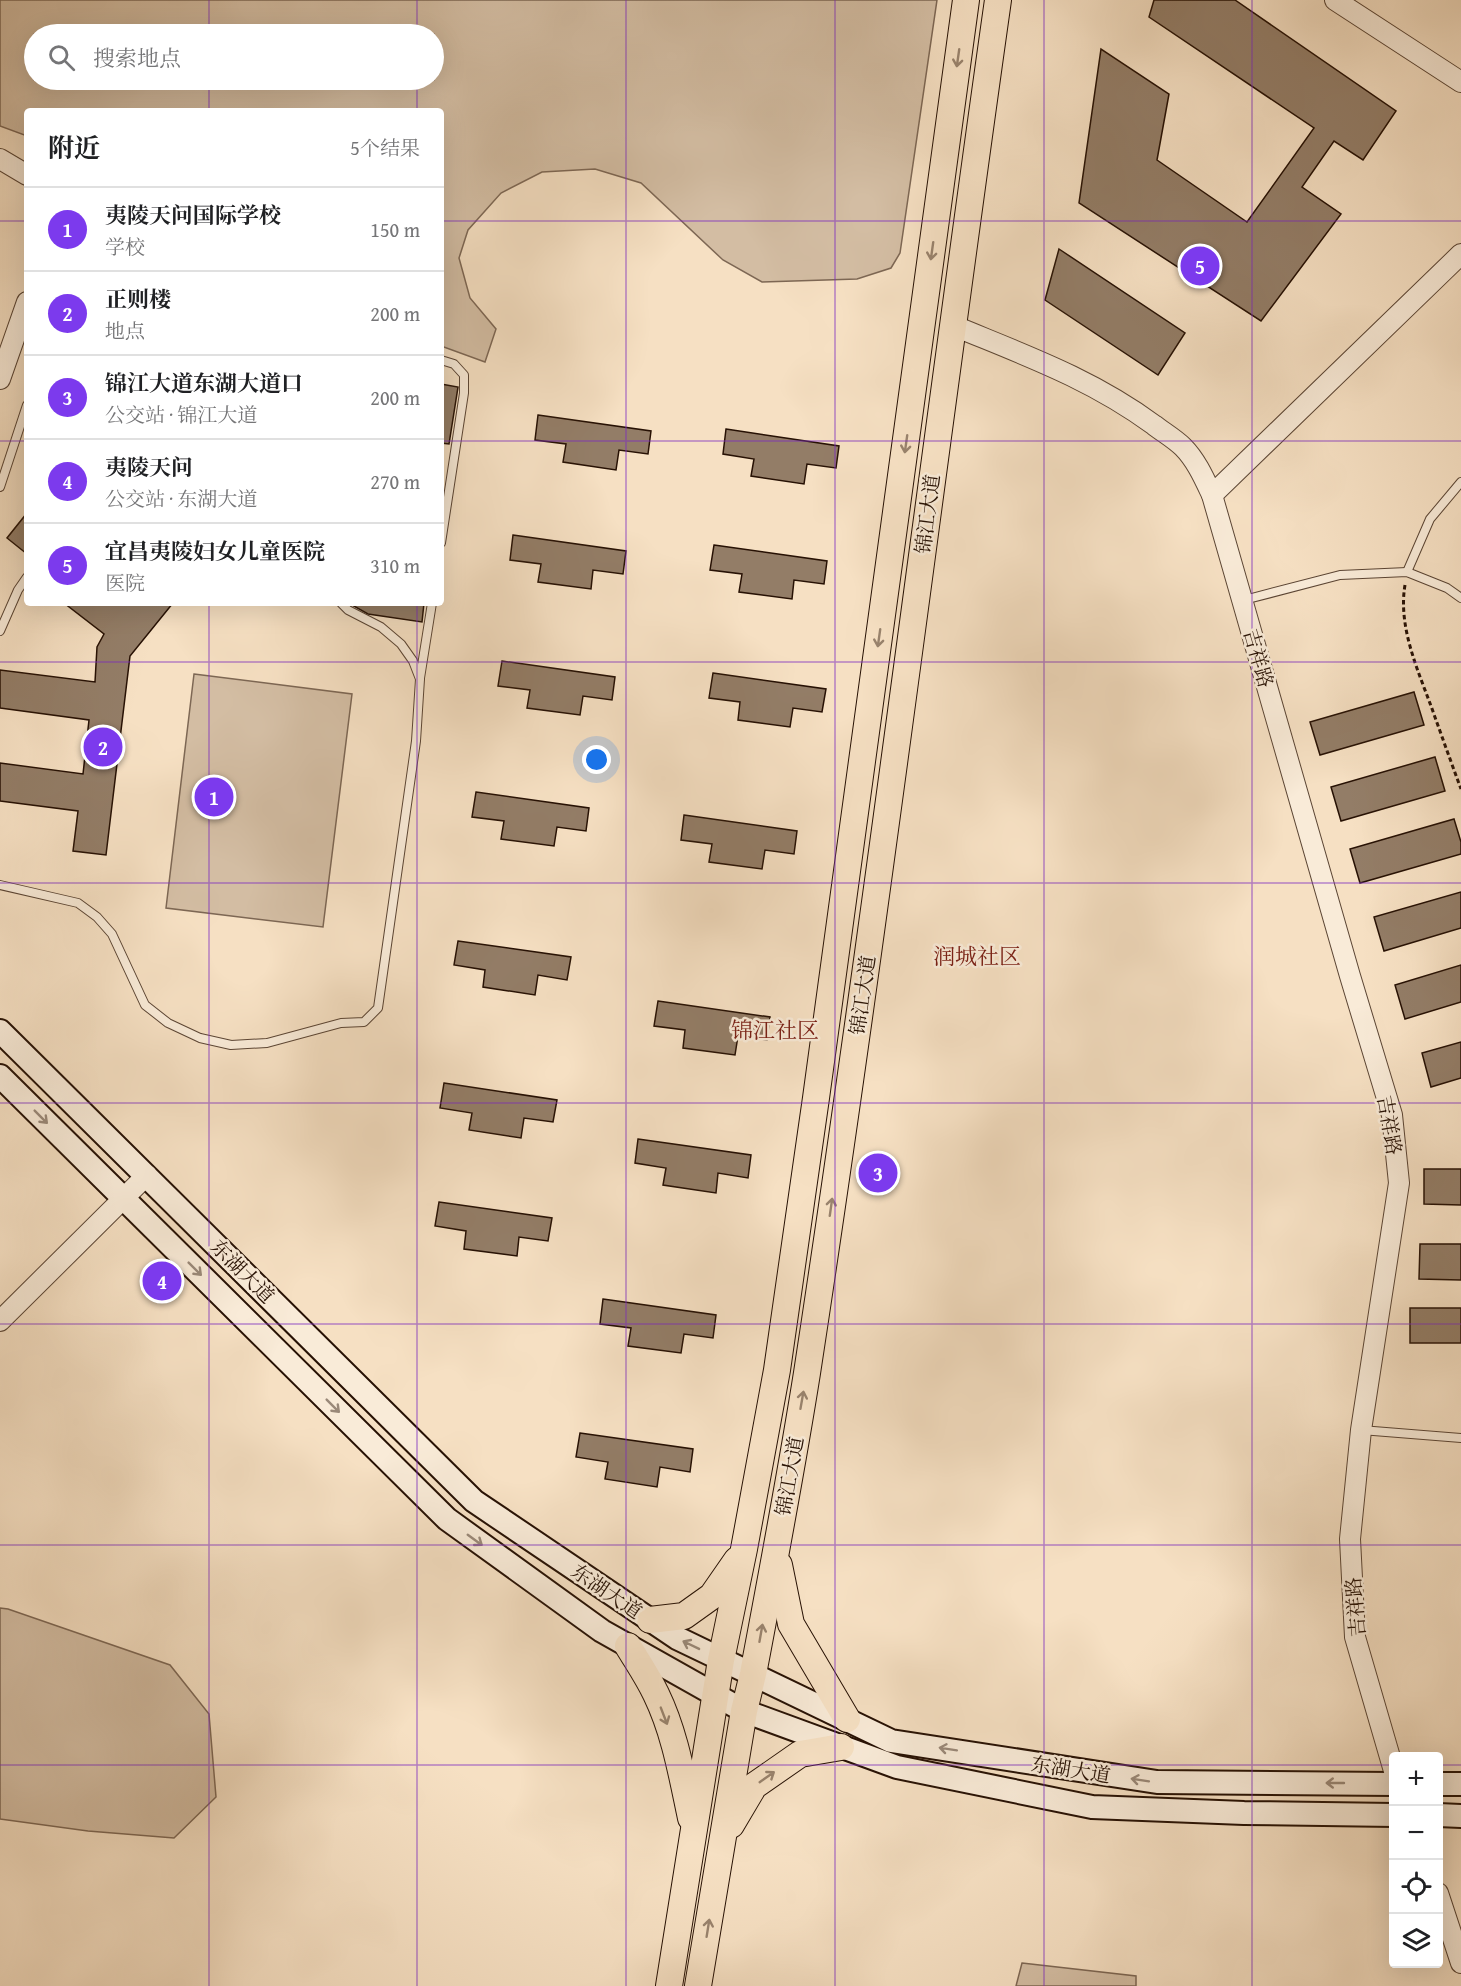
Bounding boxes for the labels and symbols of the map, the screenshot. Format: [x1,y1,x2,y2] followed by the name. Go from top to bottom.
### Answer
[952,48,963,67] one-way arrow
[926,241,937,261] one-way arrow
[1180,244,1220,288] pin: 5
[900,434,911,454] one-way arrow
[908,473,946,555] street label: 锦江大道
[1237,625,1281,691] street label: 吉祥路
[874,627,885,647] one-way arrow
[84,724,122,770] pin: 2
[582,745,611,774] your location
[194,774,234,820] pin: 1
[933,940,1021,972] district label: 润城社区
[842,953,882,1037] street label: 锦江大道
[731,1014,819,1046] district label: 锦江社区
[1371,1093,1409,1157] street label: 吉祥路
[34,1109,49,1124] one-way arrow
[858,1150,898,1196] pin: 3
[825,1198,836,1217] one-way arrow
[204,1232,282,1310] street label: 东湖大道
[142,1258,182,1304] pin: 4
[187,1262,202,1276] one-way arrow
[797,1390,808,1410] one-way arrow
[326,1399,341,1414] one-way arrow
[768,1434,810,1518] street label: 锦江大道
[467,1534,483,1546] one-way arrow
[566,1557,648,1625] street label: 东湖大道
[1338,1576,1372,1638] street label: 吉祥路
[756,1624,767,1643] one-way arrow
[682,1639,700,1651] one-way arrow
[660,1706,671,1725] one-way arrow
[938,1744,958,1755] one-way arrow
[1029,1748,1113,1790] street label: 东湖大道
[758,1771,775,1783] one-way arrow
[1131,1774,1151,1785] one-way arrow
[1326,1777,1346,1789] one-way arrow
[703,1919,714,1939] one-way arrow

